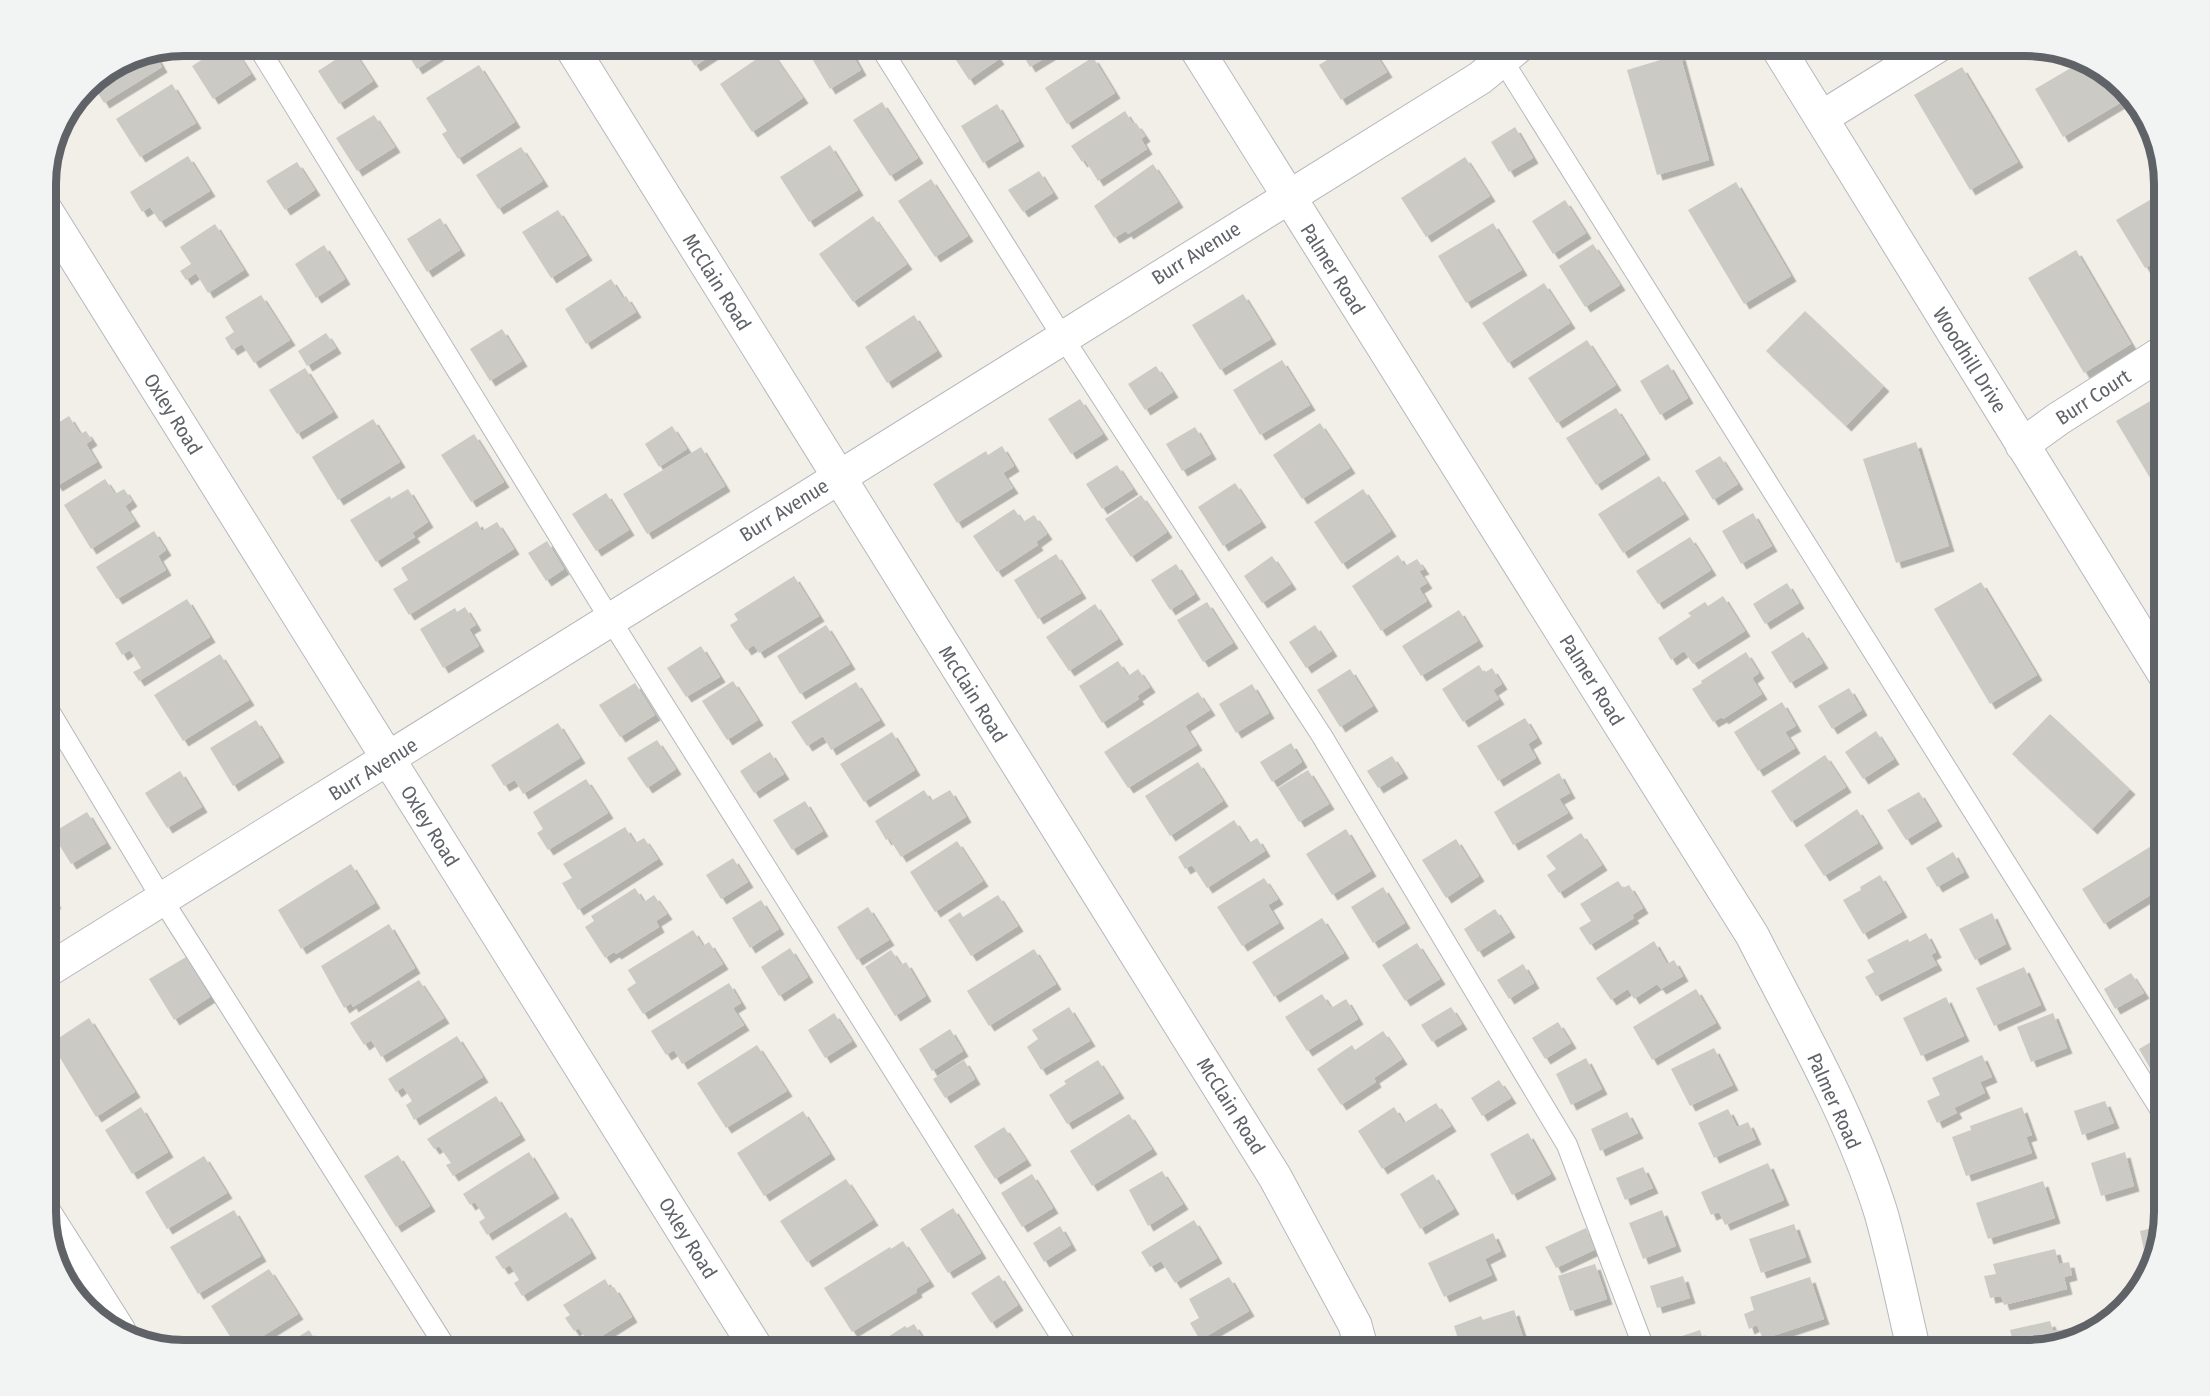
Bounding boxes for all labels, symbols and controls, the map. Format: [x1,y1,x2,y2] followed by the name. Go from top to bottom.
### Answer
[1147,216,1245,290] street label: Burr Avenue
[1296,219,1370,319] street label: Palmer Road
[678,229,756,335] street label: McClain Road
[1928,303,2012,417] street label: Woodhill Drive
[2051,364,2135,430] street label: Burr Court
[139,369,207,459] street label: Oxley Road
[735,473,833,547] street label: Burr Avenue
[1555,630,1629,730] street label: Palmer Road
[934,641,1012,747] street label: McClain Road
[324,732,422,806] street label: Burr Avenue
[396,781,464,871] street label: Oxley Road
[1802,1049,1866,1153] street label: Palmer Road
[1192,1053,1270,1159] street label: McClain Road
[654,1193,722,1283] street label: Oxley Road

